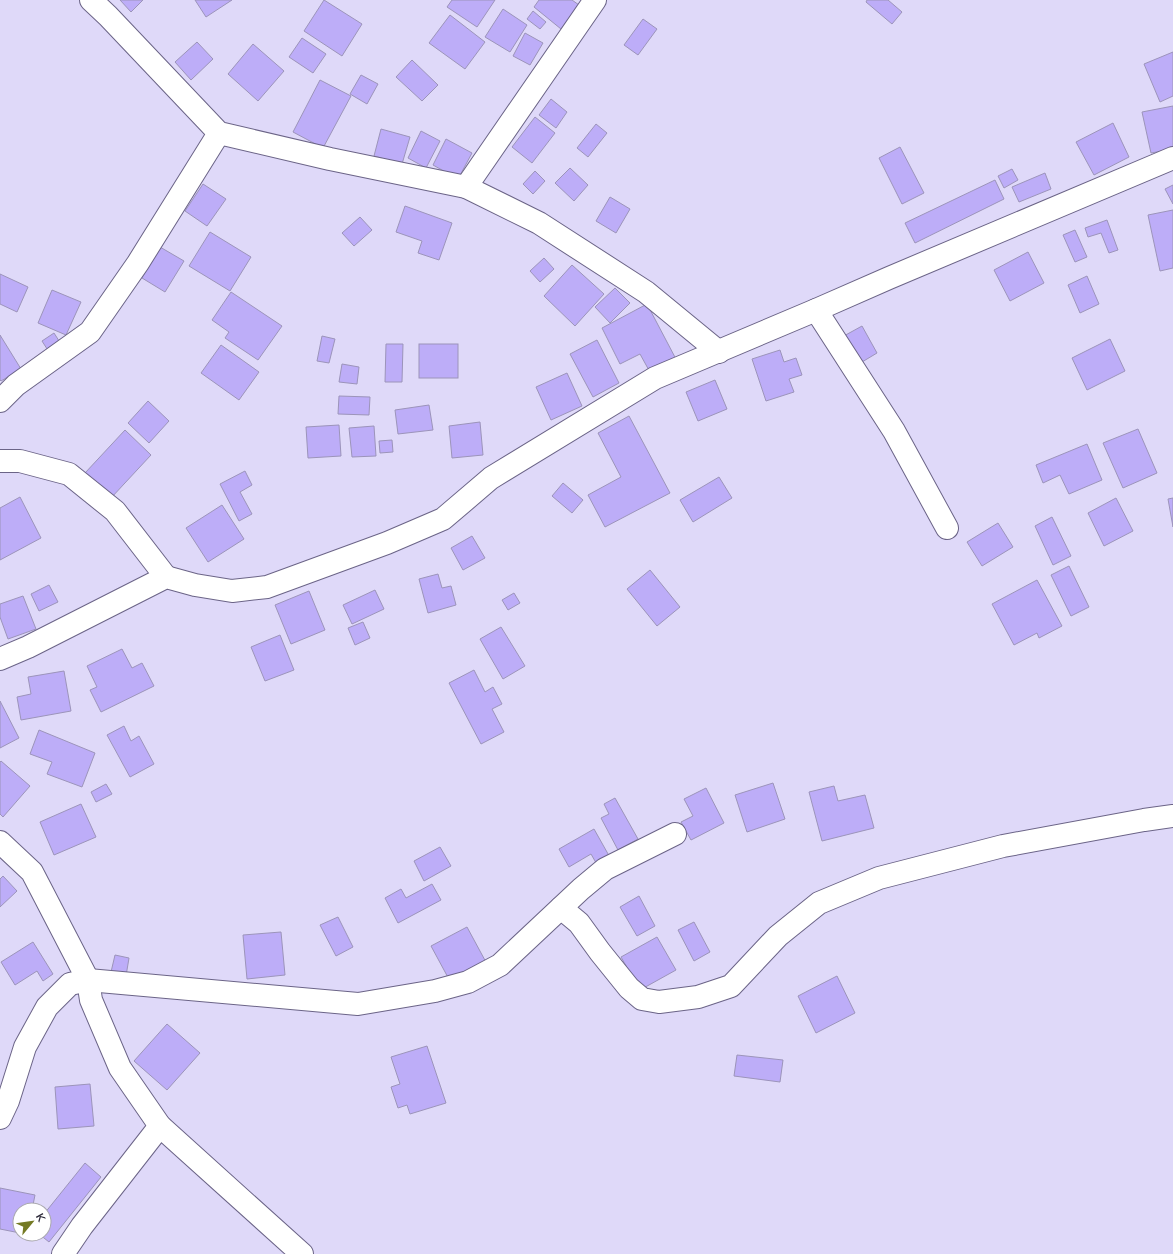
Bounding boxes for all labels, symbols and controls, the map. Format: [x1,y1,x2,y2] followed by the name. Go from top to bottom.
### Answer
[12,1202,52,1242] north arrow
[32,1211,49,1225] text: K

